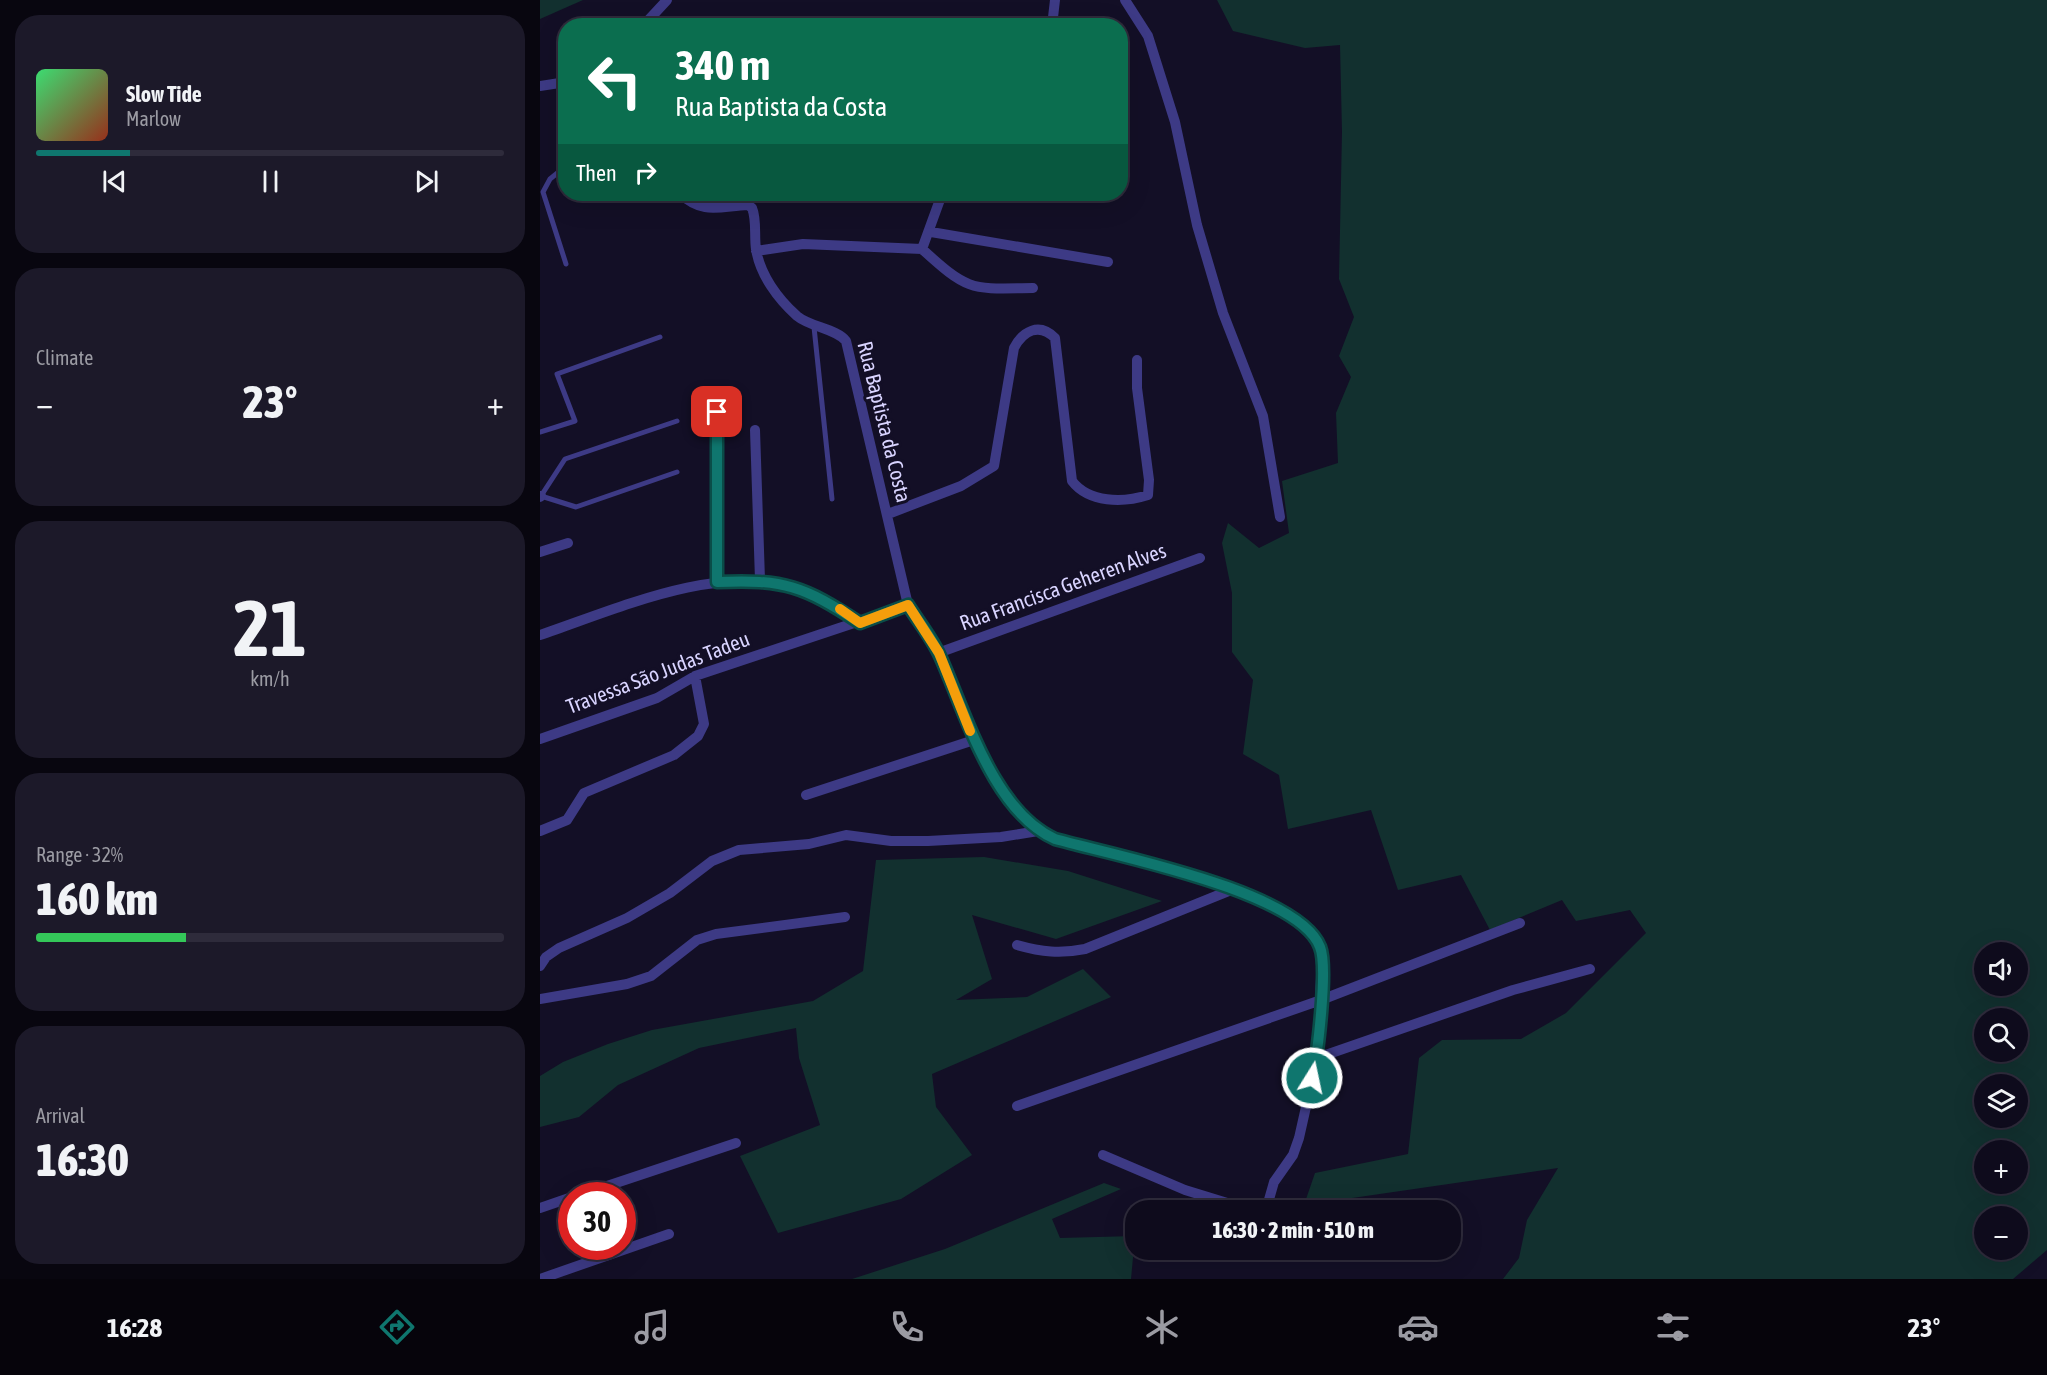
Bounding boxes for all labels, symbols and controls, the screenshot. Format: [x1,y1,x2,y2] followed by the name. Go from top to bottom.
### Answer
[675,41,770,89] text: 340 m
[576,42,654,120] icon: left
[126,81,202,107] text: Slow Tide
[675,91,887,122] text: Rua Baptista da Costa
[126,107,181,130] text: Marlow
[629,156,662,189] icon: right
[576,160,617,186] text: Then
[98,165,131,198] icon: previous
[254,165,287,198] icon: pause
[410,165,443,198] icon: next
[853,339,917,505] street label: Rua Baptista da Costa
[36,346,93,369] text: Climate
[243,376,297,428] text: 23°
[36,384,53,422] text: −
[487,384,504,422] text: +
[691,386,742,437] pin
[700,395,733,428] icon: arrive
[956,538,1169,635] street label: Rua Francisca Geheren Alves
[233,583,307,673] text: 21
[563,626,753,718] street label: Travessa São Judas Tadeu
[250,667,290,690] text: km/h
[36,843,123,866] text: Range · 32%
[36,873,158,925] text: 160 km
[1974,942,2028,1260] map controls
[1974,942,2028,996] button: sound
[1974,1008,2028,1062] button: search
[1280,1046,1344,1110] position arrow
[1974,1074,2028,1128] button: layers
[36,1104,85,1127] text: Arrival
[36,1134,129,1186] text: 16:30
[1974,1140,2028,1194] button: +
[558,1182,636,1260] speed limit sign: 30
[1974,1206,2028,1260] button: −
[1212,1217,1374,1243] text: 16:30 · 2 min · 510 m
[376,1306,418,1348] icon: directions
[631,1306,673,1348] icon: music
[886,1306,928,1348] icon: phone
[1141,1306,1183,1348] icon: climate
[1397,1306,1439,1348] icon: car
[1652,1306,1694,1348] icon: filters
[107,1312,162,1343] text: 16:28
[1907,1312,1940,1343] text: 23°

